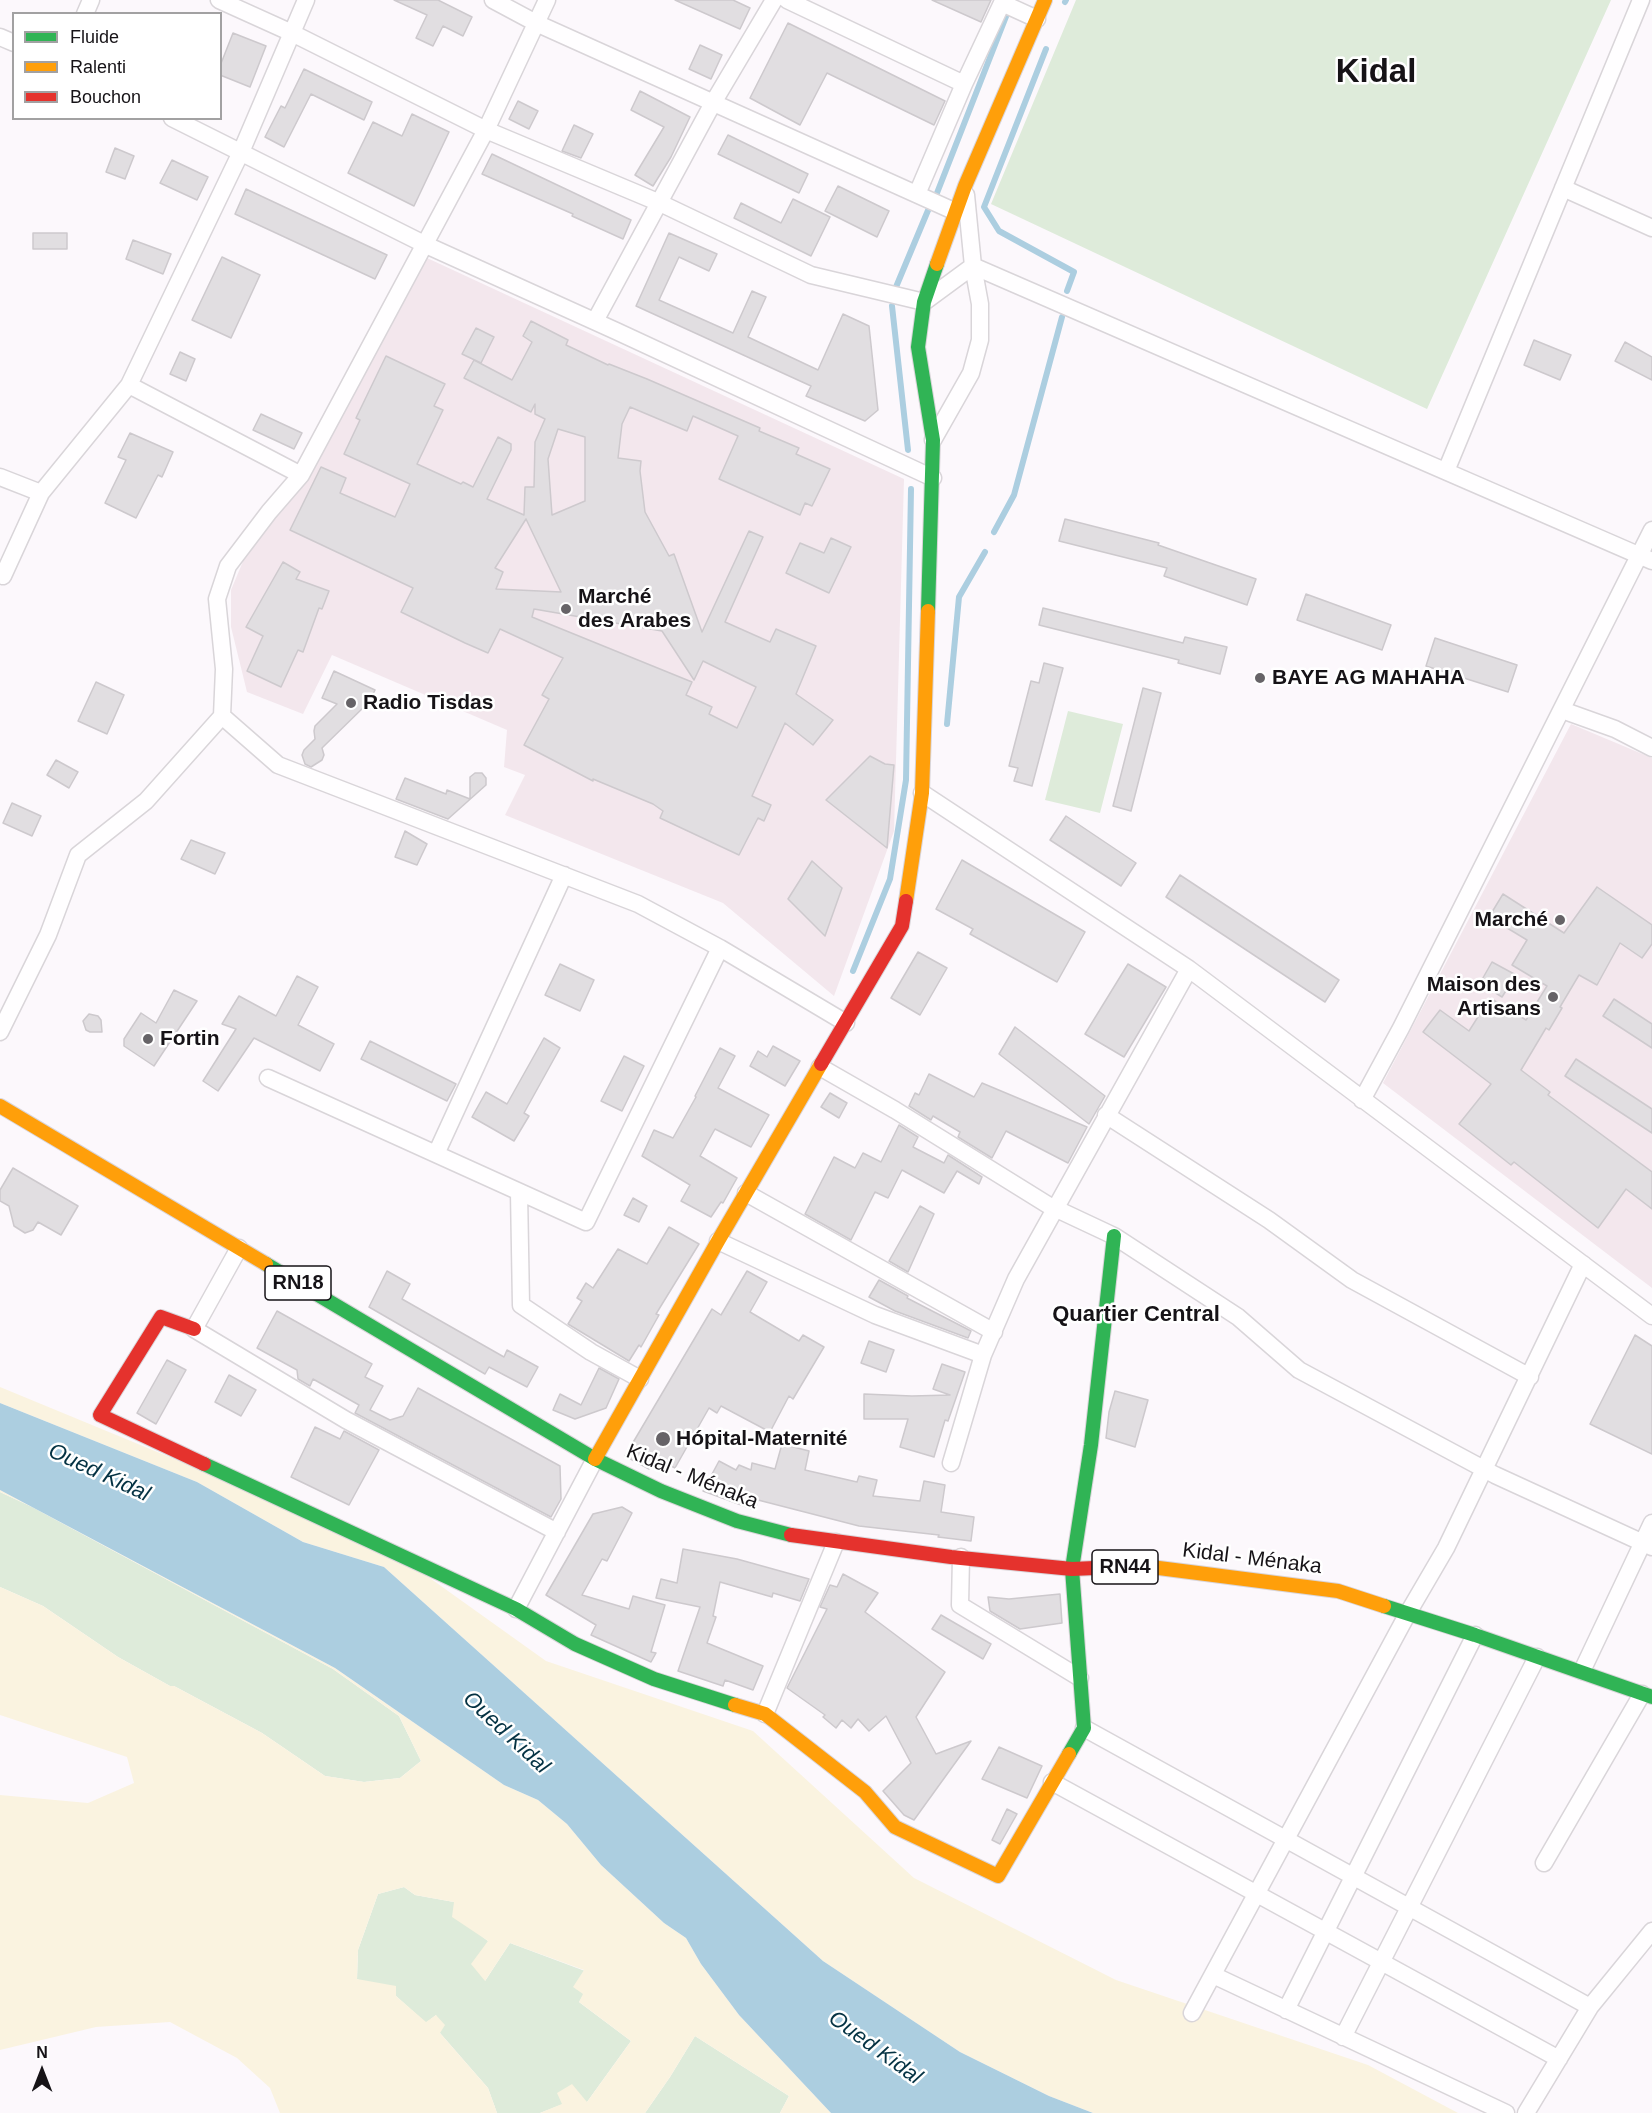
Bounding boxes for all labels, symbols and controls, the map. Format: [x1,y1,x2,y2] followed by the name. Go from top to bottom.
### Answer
[12,12,222,120] legend
[70,27,119,47] text: Fluide
[1336,53,1416,93] district label: Kidal
[70,57,126,77] text: Ralenti
[70,87,141,107] text: Bouchon
[578,584,691,634] place label: Marché des Arabes
[559,602,573,616] marker: Marché des Arabes
[1272,665,1465,691] place label: BAYE AG MAHAHA
[1253,671,1267,685] marker: BAYE AG MAHAHA
[363,690,493,716] place label: Radio Tisdas
[344,696,358,710] marker: Radio Tisdas
[1474,907,1548,933] place label: Marché
[1553,913,1567,927] marker: Marché
[1427,972,1541,1022] place label: Maison des Artisans
[1546,990,1560,1004] marker: Maison des Artisans
[160,1026,219,1052] place label: Fortin
[141,1032,155,1046] marker: Fortin
[265,1266,331,1300] road number: RN18
[1052,1302,1220,1328] district label: Quartier Central
[676,1426,848,1452] place label: Hópital-Maternité
[654,1430,672,1448] marker: Hópital-Maternité
[44,1438,154,1508] water label: Oued Kidal
[622,1439,762,1515] street label: Kidal - Ménaka
[1181,1538,1323,1580] street label: Kidal - Ménaka
[1092,1550,1158,1584] road number: RN44
[457,1686,555,1780] water label: Oued Kidal
[823,2005,927,2091] water label: Oued Kidal
[12,2041,72,2101] north arrow
[36,2044,48,2061] text: N

